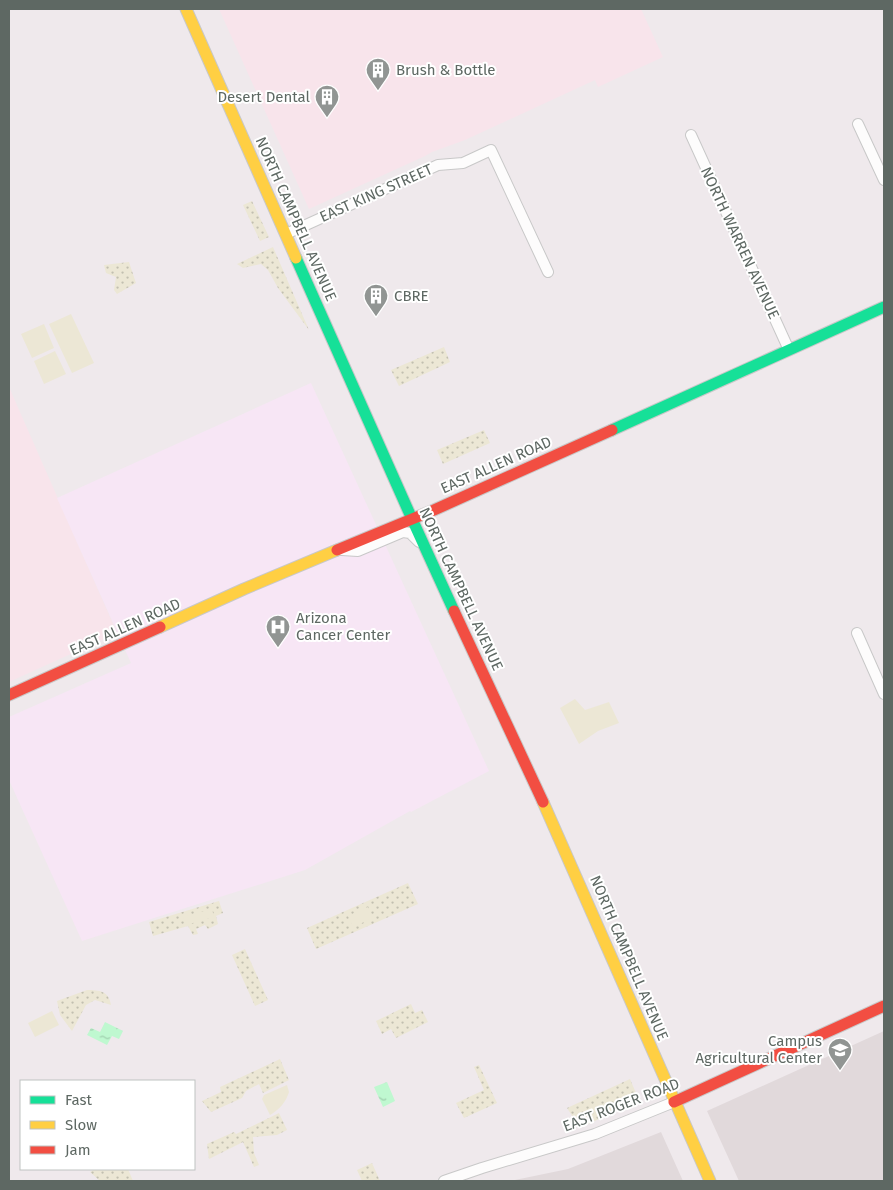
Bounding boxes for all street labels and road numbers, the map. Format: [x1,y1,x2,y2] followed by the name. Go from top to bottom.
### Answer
[252,134,340,304] street label: NORTH CAMPBELL AVENUE
[317,160,435,226] street label: EAST KING STREET
[697,164,783,322] street label: NORTH WARREN AVENUE
[438,432,554,498] street label: EAST ALLEN ROAD
[415,505,507,673] street label: NORTH CAMPBELL AVENUE
[67,594,183,660] street label: EAST ALLEN ROAD
[586,873,672,1043] street label: NORTH CAMPBELL AVENUE
[560,1074,682,1136] street label: EAST ROGER ROAD

